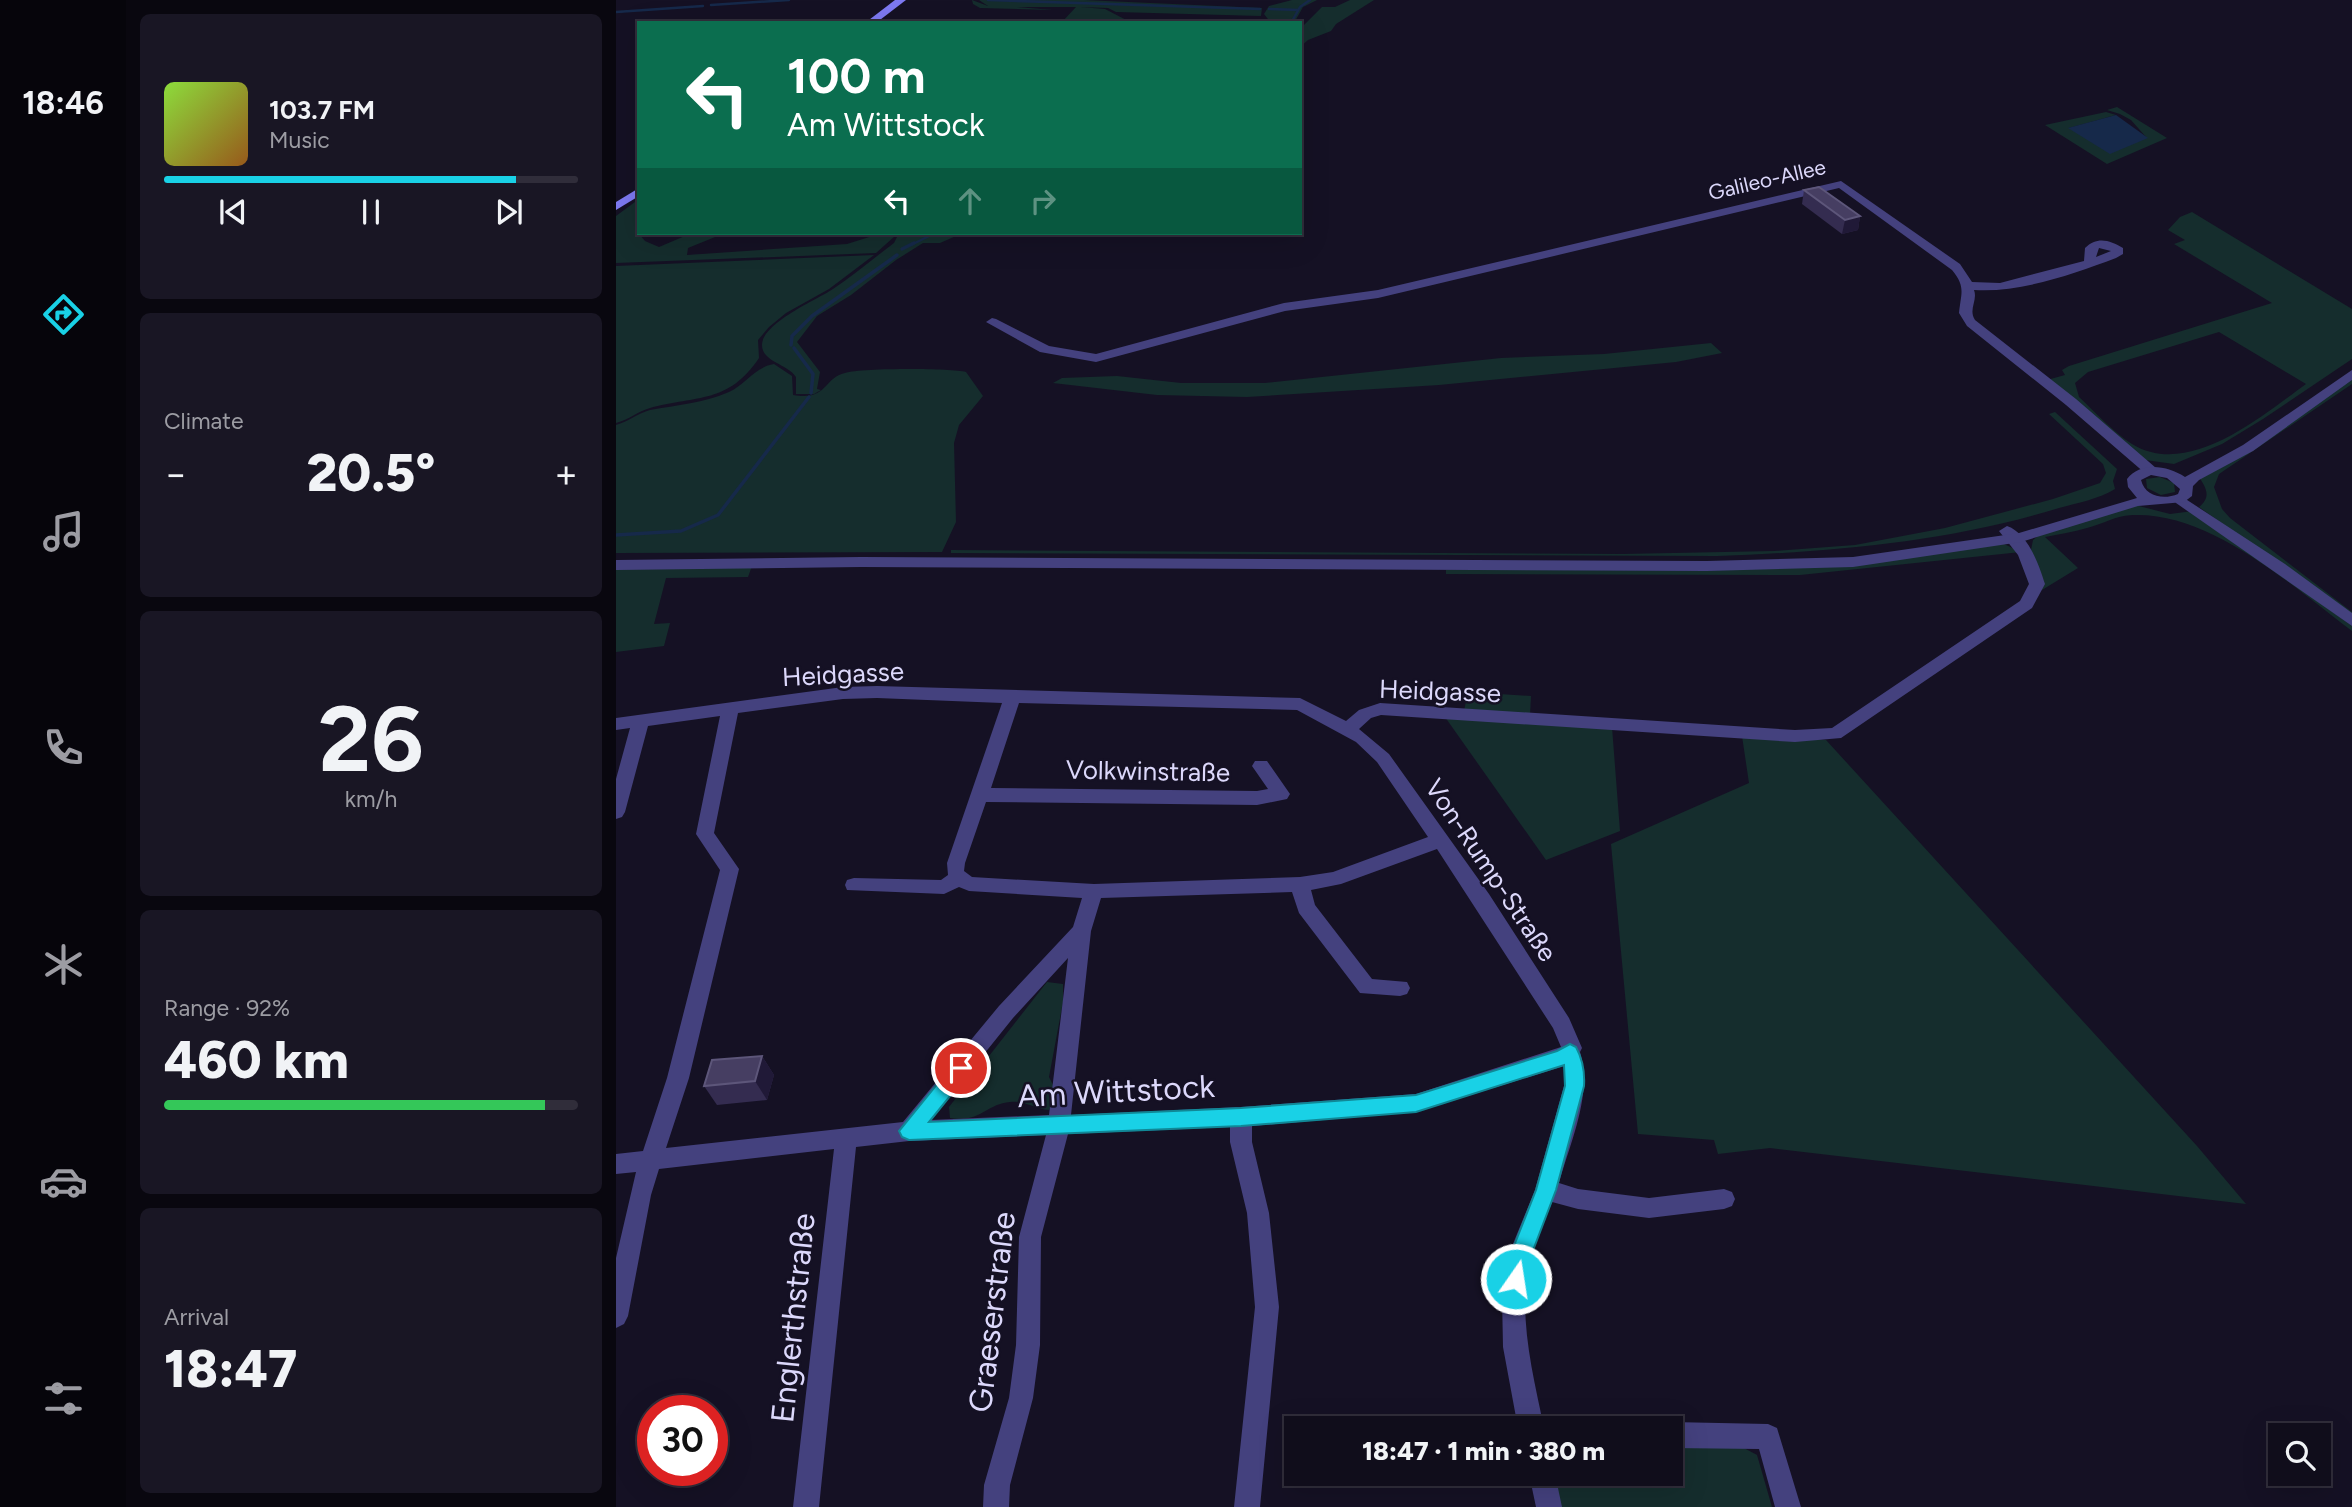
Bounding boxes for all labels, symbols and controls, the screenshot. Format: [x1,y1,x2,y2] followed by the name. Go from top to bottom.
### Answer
[787,46,926,105] text: 100 m
[672,49,763,140] icon: left
[22,84,104,122] text: 18:46
[269,94,375,126] text: 103.7 FM
[787,106,984,144] text: Am Wittstock
[269,126,330,154] text: Music
[1706,154,1828,205] street label: Galileo-Allee
[878,182,916,220] icon: left
[951,182,989,220] icon: ahead
[1024,182,1062,220] icon: right
[214,193,252,231] icon: previous
[352,193,390,231] icon: pause
[490,193,528,231] icon: next
[39,290,88,339] icon: directions
[164,407,243,435] text: Climate
[307,442,435,504] text: 20.5°
[164,451,188,497] text: −
[554,451,578,497] text: +
[39,507,88,556] icon: music
[781,655,905,693] street label: Heidgasse
[1379,673,1501,709] street label: Heidgasse
[318,685,424,794] text: 26
[39,723,88,772] icon: phone
[1066,754,1230,788] street label: Volkwinstraße
[1418,773,1564,967] street label: Von-Rump-Straße
[345,785,397,813] text: km/h
[39,940,88,989] icon: climate
[164,994,290,1022] text: Range · 92%
[164,1029,349,1091] text: 460 km
[931,1038,991,1098] pin
[942,1049,980,1087] icon: arrive
[1016,1067,1216,1115] street label: Am Wittstock
[39,1157,88,1206] icon: car
[961,1210,1023,1414] street label: Graeserstraße
[763,1211,823,1425] street label: Englerthstraße
[1479,1242,1553,1316] position arrow
[164,1303,229,1331] text: Arrival
[164,1338,297,1400] text: 18:47
[39,1374,88,1423] icon: filters
[637,1395,728,1486] speed limit sign: 30
[2268,1423,2331,1486] map controls
[2268,1423,2331,1486] button: search
[1362,1435,1605,1467] text: 18:47 · 1 min · 380 m

